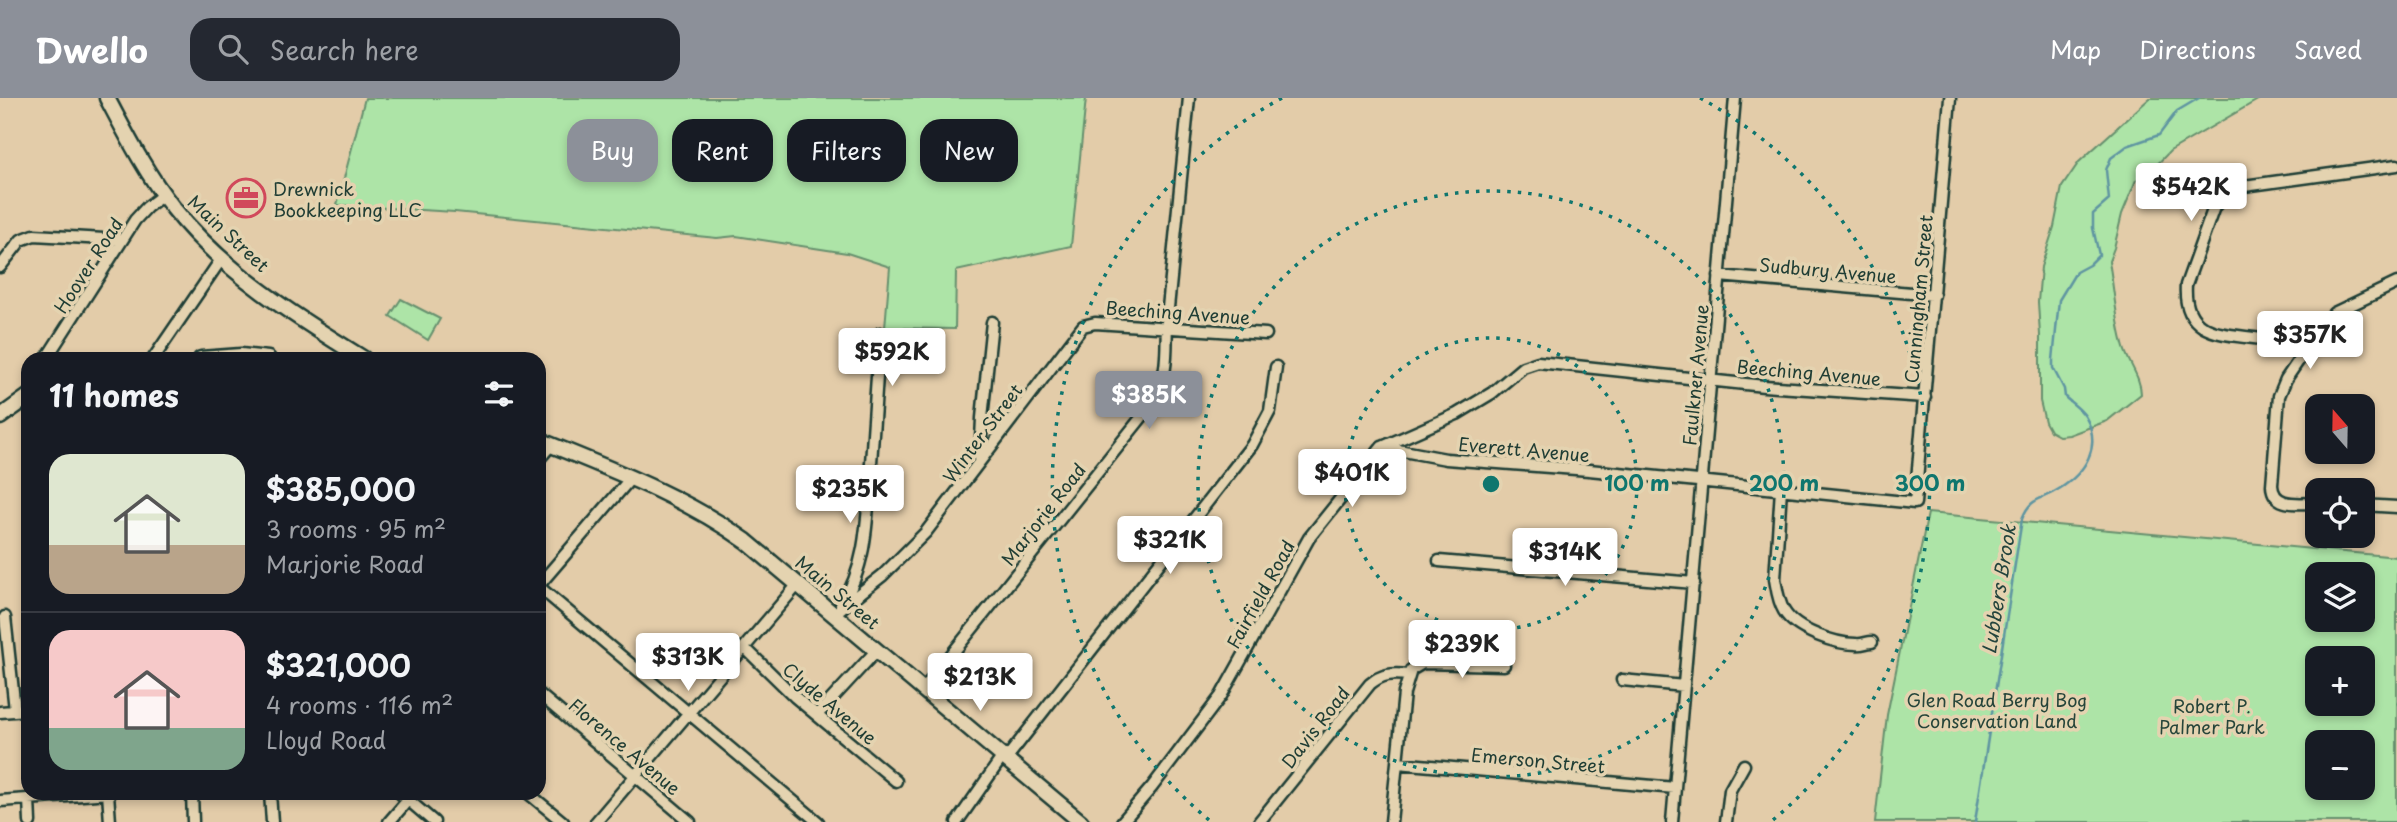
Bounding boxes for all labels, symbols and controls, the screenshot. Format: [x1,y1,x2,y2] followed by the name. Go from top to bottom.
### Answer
[190,18,680,81] search box
[35,24,148,74] text: Dwello
[214,30,252,68] icon: search
[270,30,419,69] text: Search here
[2050,31,2101,67] text: Map
[2139,31,2256,67] text: Directions
[2294,31,2362,67] text: Saved
[567,119,658,182] chip: Buy
[672,119,773,182] chip: Rent
[787,119,906,182] chip: Filters
[920,119,1018,182] chip: New
[2142,164,2240,223] pin: $542K
[2152,168,2230,203] text: $542K
[273,175,422,223] place label: Drewnick Bookkeeping LLC
[225,177,267,219] office icon: Drewnick Bookkeeping LLC
[182,188,276,278] street label: Main Street
[47,212,129,318] street label: Hoover Road
[1897,214,1939,384] street label: Cunningham Street
[1758,251,1898,289] street label: Sudbury Avenue
[1105,293,1251,331] street label: Beeching Avenue
[1675,303,1715,447] street label: Faulkner Avenue
[2261,312,2359,371] pin: $357K
[2273,316,2347,351] text: $357K
[843,328,941,388] pin: $592K
[854,333,930,368] text: $592K
[1736,352,1882,392] street label: Beeching Avenue
[49,372,179,417] text: 11 homes
[1100,372,1198,431] pin: $385K
[480,375,518,413] icon: filters
[1111,376,1187,411] text: $385K
[936,378,1028,488] street label: Winter Street
[2305,394,2375,464] north arrow
[2305,394,2375,800] map controls
[1457,430,1591,468] street label: Everett Avenue
[1303,450,1401,509] pin: $401K
[1314,454,1390,489] text: $401K
[994,457,1092,571] street label: Marjorie Road
[266,466,416,511] text: $385,000
[801,466,899,525] pin: $235K
[1604,466,1670,498] text: 100 m
[1749,466,1819,498] text: 200 m
[1895,466,1965,498] text: 300 m
[812,470,888,505] text: $235K
[1479,472,1503,496] centre of rings
[2305,478,2375,548] button: locate
[105,482,189,566] icon: home
[266,511,446,546] text: 3 rooms · 95 m²
[1121,517,1219,576] pin: $321K
[1133,521,1207,556] text: $321K
[1974,521,2022,656] water label: Lubbers Brook
[1516,528,1614,588] pin: $314K
[1528,533,1602,568] text: $314K
[1219,535,1301,653] street label: Fairfield Road
[266,546,424,581] text: Marjorie Road
[790,549,886,635] street label: Main Street
[2305,562,2375,632] button: layers
[1413,620,1511,680] pin: $239K
[1424,625,1500,660] text: $239K
[639,634,737,693] pin: $313K
[652,638,724,673] text: $313K
[266,642,411,687] text: $321,000
[2305,646,2375,716] button: +
[931,654,1029,713] pin: $213K
[777,655,883,751] street label: Clyde Avenue
[105,658,189,742] icon: home
[944,658,1016,693] text: $213K
[1274,680,1356,774] street label: Davis Road
[1907,686,2087,734] park label: Glen Road Berry Bog Conservation Land
[266,687,453,722] text: 4 rooms · 116 m²
[563,691,687,801] street label: Florence Avenue
[2159,692,2265,740] park label: Robert P. Palmer Park
[266,722,386,757] text: Lloyd Road
[2305,730,2375,800] button: −
[1470,741,1606,779] street label: Emerson Street

